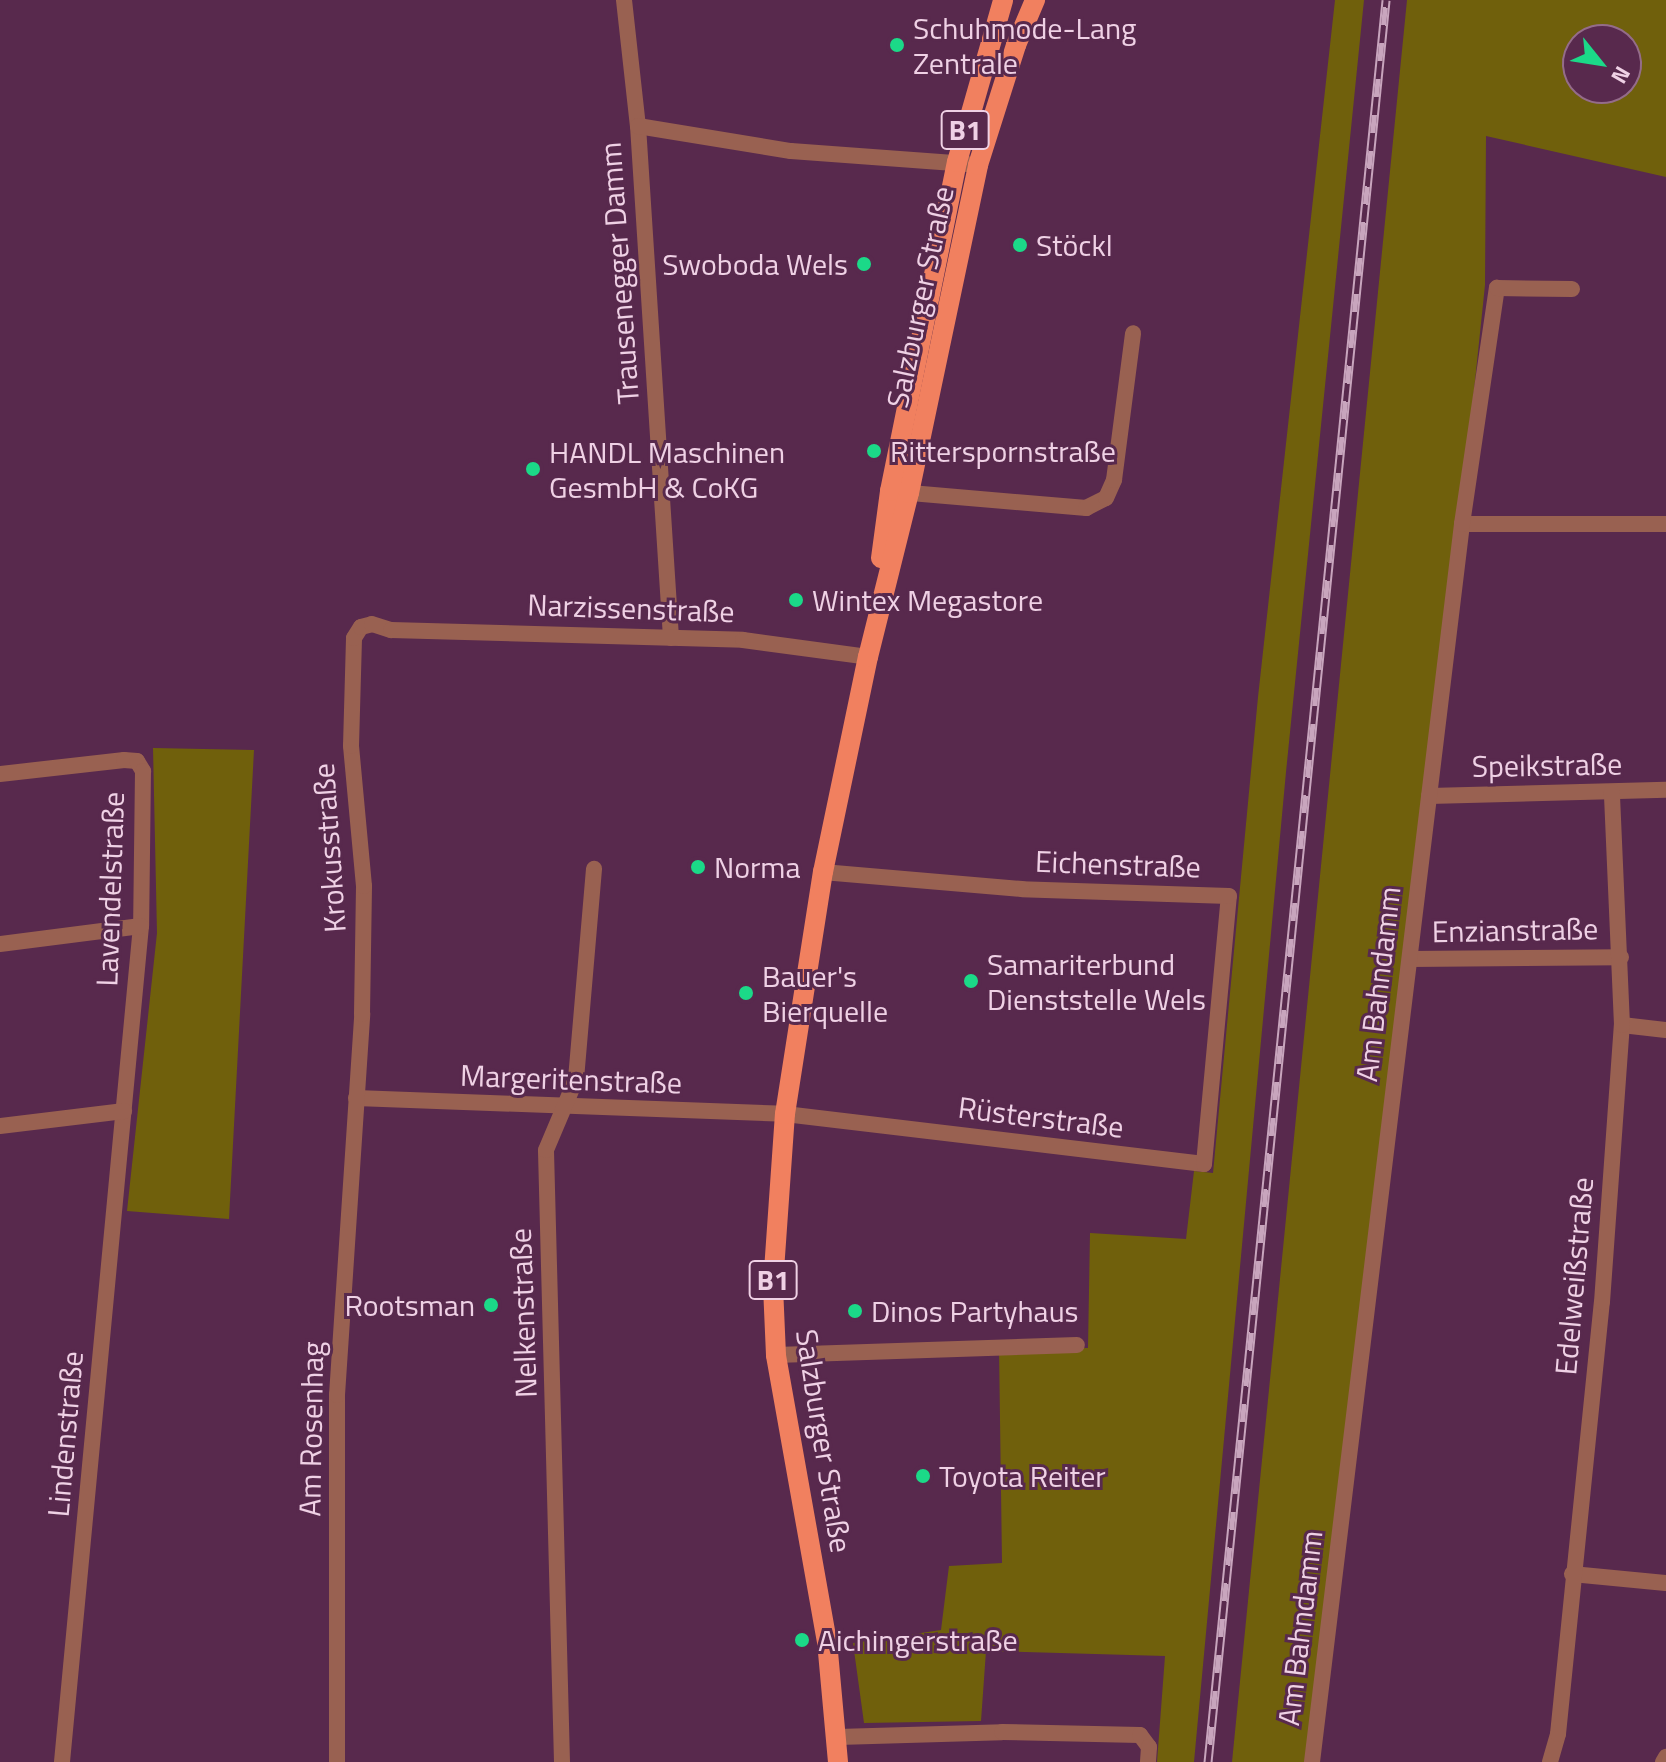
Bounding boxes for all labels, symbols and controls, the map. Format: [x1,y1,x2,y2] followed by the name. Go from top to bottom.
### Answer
[913,10,1136,80] place label: Schuhmode-Lang Zentrale
[1562,24,1642,104] north arrow
[888,36,906,54] marker: Schuhmode-Lang Zentrale
[1603,60,1640,90] text: N
[939,106,991,154] road number: B1
[592,141,646,405] street label: Trausenegger Damm
[879,183,961,411] street label: Salzburger Straße
[1036,227,1113,263] place label: Stöckl
[1011,236,1029,254] marker: Stöckl
[662,246,848,282] place label: Swoboda Wels
[855,255,873,273] marker: Swoboda Wels
[890,433,1116,469] place label: Ritterspornstraße
[549,434,785,504] place label: HANDL Maschinen GesmbH & CoKG
[865,442,883,460] marker: Ritterspornstraße
[524,460,542,478] marker: HANDL Maschinen GesmbH & CoKG
[812,582,1043,618] place label: Wintex Megastore
[527,586,735,630] street label: Narzissenstraße
[787,591,805,609] marker: Wintex Megastore
[1471,746,1623,784] street label: Speikstraße
[305,762,353,934] street label: Krokusstraße
[89,791,131,987] street label: Lavendelstraße
[1034,843,1202,885] street label: Eichenstraße
[714,849,800,885] place label: Norma
[689,858,707,876] marker: Norma
[1348,884,1408,1084] street label: Am Bahndamm
[1432,911,1598,949] street label: Enzianstraße
[987,946,1206,1016] place label: Samariterbund Dienststelle Wels
[762,958,888,1028] place label: Bauer's Bierquelle
[962,972,980,990] marker: Samariterbund Dienststelle Wels
[737,984,755,1002] marker: Bauer's Bierquelle
[459,1057,683,1101] street label: Margeritenstraße
[956,1089,1126,1145] street label: Rüsterstraße
[1547,1176,1601,1376] street label: Edelweißstraße
[502,1228,544,1398] street label: Nelkenstraße
[747,1256,799,1304] road number: B1
[345,1287,475,1323] place label: Rootsman
[871,1293,1079,1329] place label: Dinos Partyhaus
[482,1296,500,1314] marker: Rootsman
[846,1302,864,1320] marker: Dinos Partyhaus
[789,1327,859,1555] street label: Salzburger Straße
[291,1341,331,1517] street label: Am Rosenhag
[40,1350,90,1518] street label: Lindenstraße
[939,1458,1106,1494] place label: Toyota Reiter
[914,1467,932,1485] marker: Toyota Reiter
[1270,1528,1330,1728] street label: Am Bahndamm
[818,1622,1018,1658] place label: Aichingerstraße
[793,1631,811,1649] marker: Aichingerstraße

